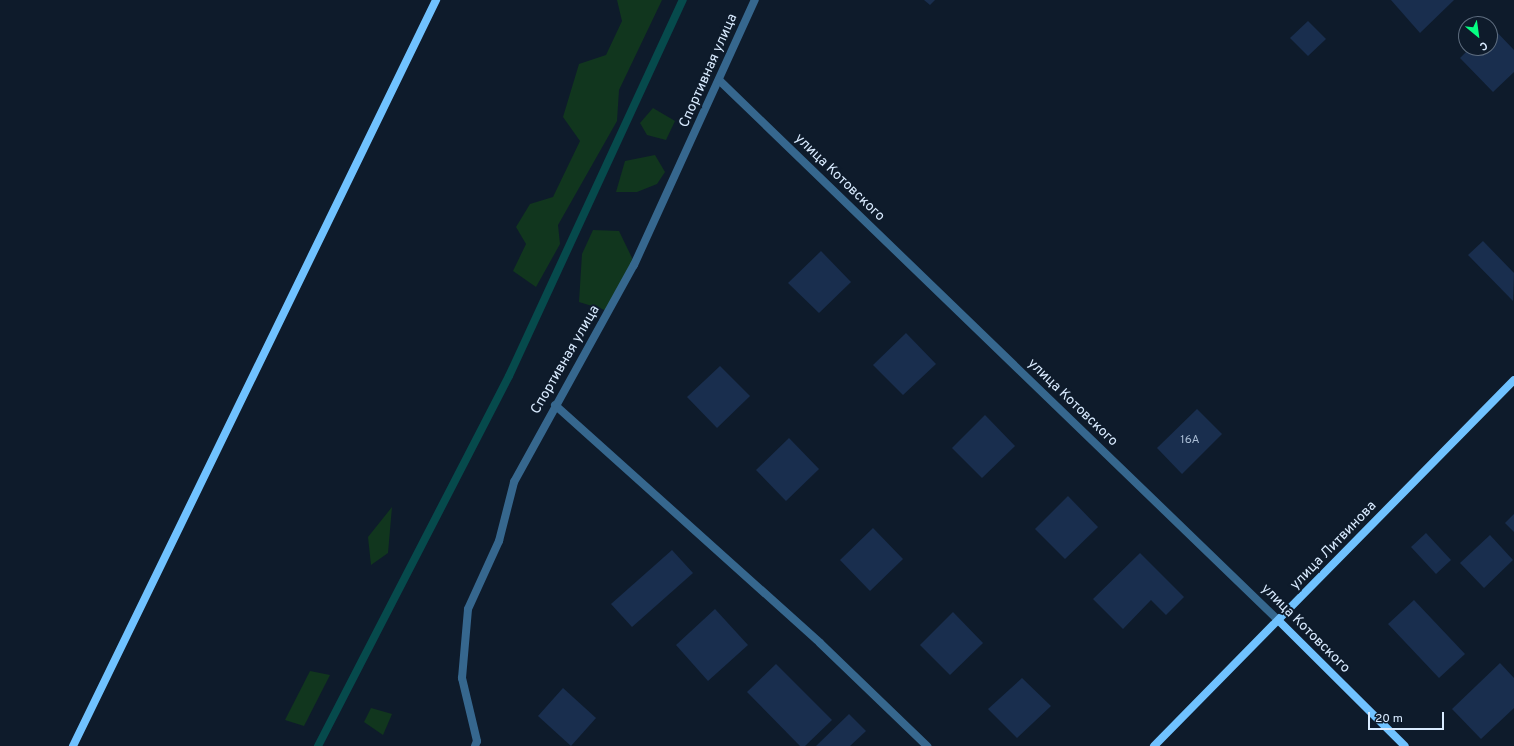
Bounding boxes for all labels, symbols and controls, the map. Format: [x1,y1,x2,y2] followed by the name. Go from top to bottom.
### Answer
[676,11,742,131] street label: Спортивная улица
[1458,16,1498,56] north arrow
[1477,38,1490,53] text: С
[790,131,888,225] street label: улица Котовского
[528,303,604,417] street label: Спортивная улица
[1023,356,1121,450] street label: улица Котовского
[1180,434,1200,448] house number: 16А
[1287,498,1381,594] street label: улица Литвинова
[1257,581,1353,677] street label: улица Котовского
[1370,704,1446,730] scale bar
[1375,711,1403,727] text: 20 m

